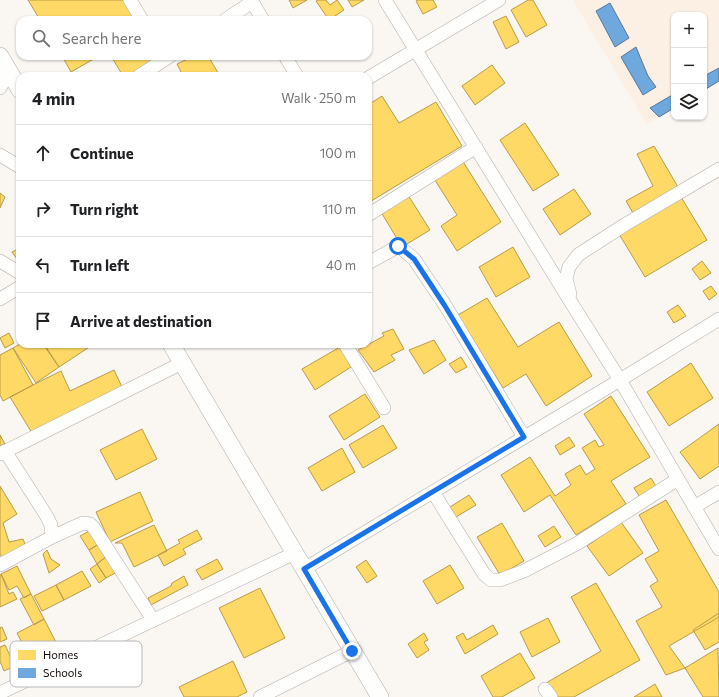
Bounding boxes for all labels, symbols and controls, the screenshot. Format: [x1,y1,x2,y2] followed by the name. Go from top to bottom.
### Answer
[671,12,707,120] map controls
[671,12,707,48] button: +
[16,16,372,60] search box
[30,27,52,49] icon: search
[62,29,141,47] text: Search here
[671,48,707,84] button: −
[671,84,707,120] button: layers
[32,88,75,109] text: 4 min
[281,90,356,106] text: Walk · 250 m
[32,142,54,164] icon: ahead
[70,144,134,162] text: Continue
[320,145,356,161] text: 100 m
[32,198,54,220] icon: right
[70,200,139,218] text: Turn right
[323,201,356,217] text: 110 m
[389,237,407,255] route start
[32,254,54,276] icon: left
[70,256,129,274] text: Turn left
[326,257,356,273] text: 40 m
[32,310,54,332] icon: arrive
[70,312,212,330] text: Arrive at destination
[10,641,142,687] legend
[343,642,361,660] route end
[43,648,78,661] text: Homes
[43,666,82,679] text: Schools

